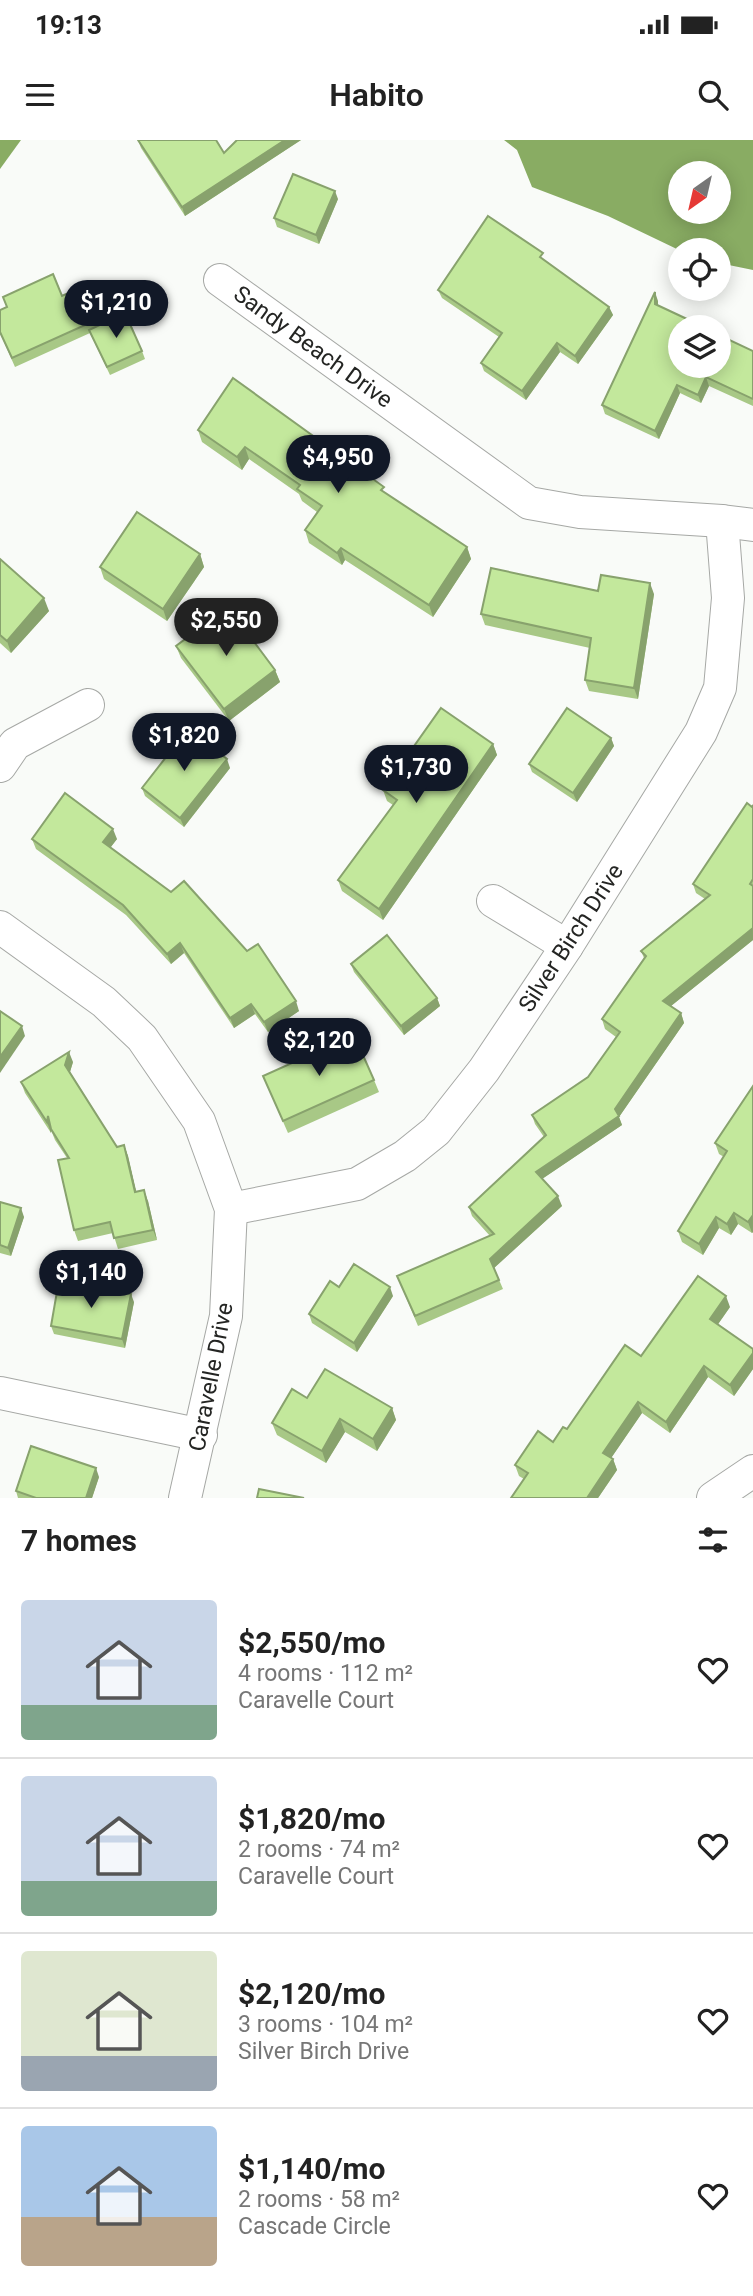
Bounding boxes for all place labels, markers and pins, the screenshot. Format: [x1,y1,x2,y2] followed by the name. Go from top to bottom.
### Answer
[59,280,173,340] pin: $1,210
[281,436,395,495] pin: $4,950
[169,598,283,658] pin: $2,550
[127,714,241,773] pin: $1,820
[359,746,473,805] pin: $1,730
[262,1018,376,1078] pin: $2,120
[34,1250,148,1310] pin: $1,140

